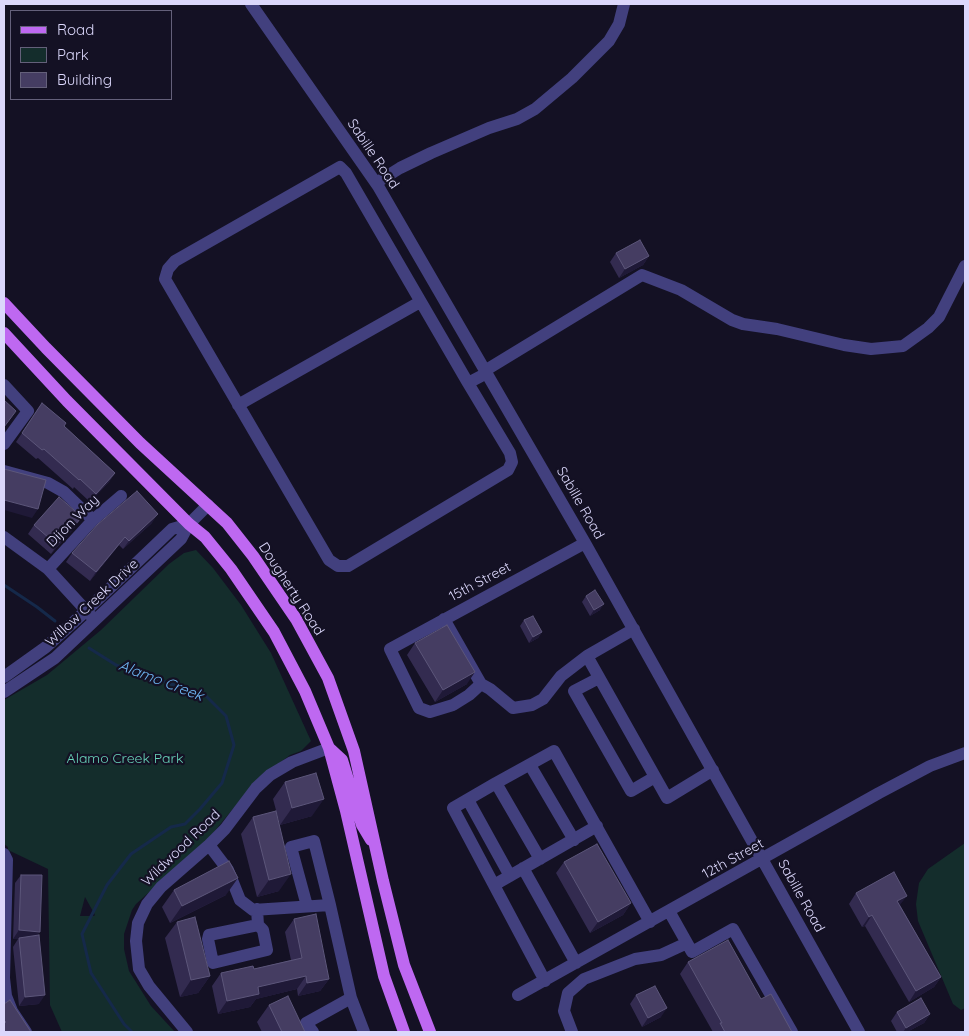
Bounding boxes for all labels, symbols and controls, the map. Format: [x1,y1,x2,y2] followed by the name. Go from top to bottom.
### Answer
[10,10,172,100] legend
[57,20,94,39] text: Road
[57,45,89,64] text: Park
[57,70,112,89] text: Building
[344,116,402,192] street label: Sabille Road
[553,464,607,542] street label: Sabille Road
[43,491,103,551] street label: Dijon Way
[255,539,327,639] street label: Dougherty Road
[42,556,142,650] street label: Willow Creek Drive
[446,559,514,605] street label: 15th Street
[116,657,206,705] water label: Alamo Creek
[67,751,183,767] park label: Alamo Creek Park
[138,806,224,890] street label: Wildwood Road
[699,835,767,883] street label: 12th Street
[774,857,828,935] street label: Sabille Road

